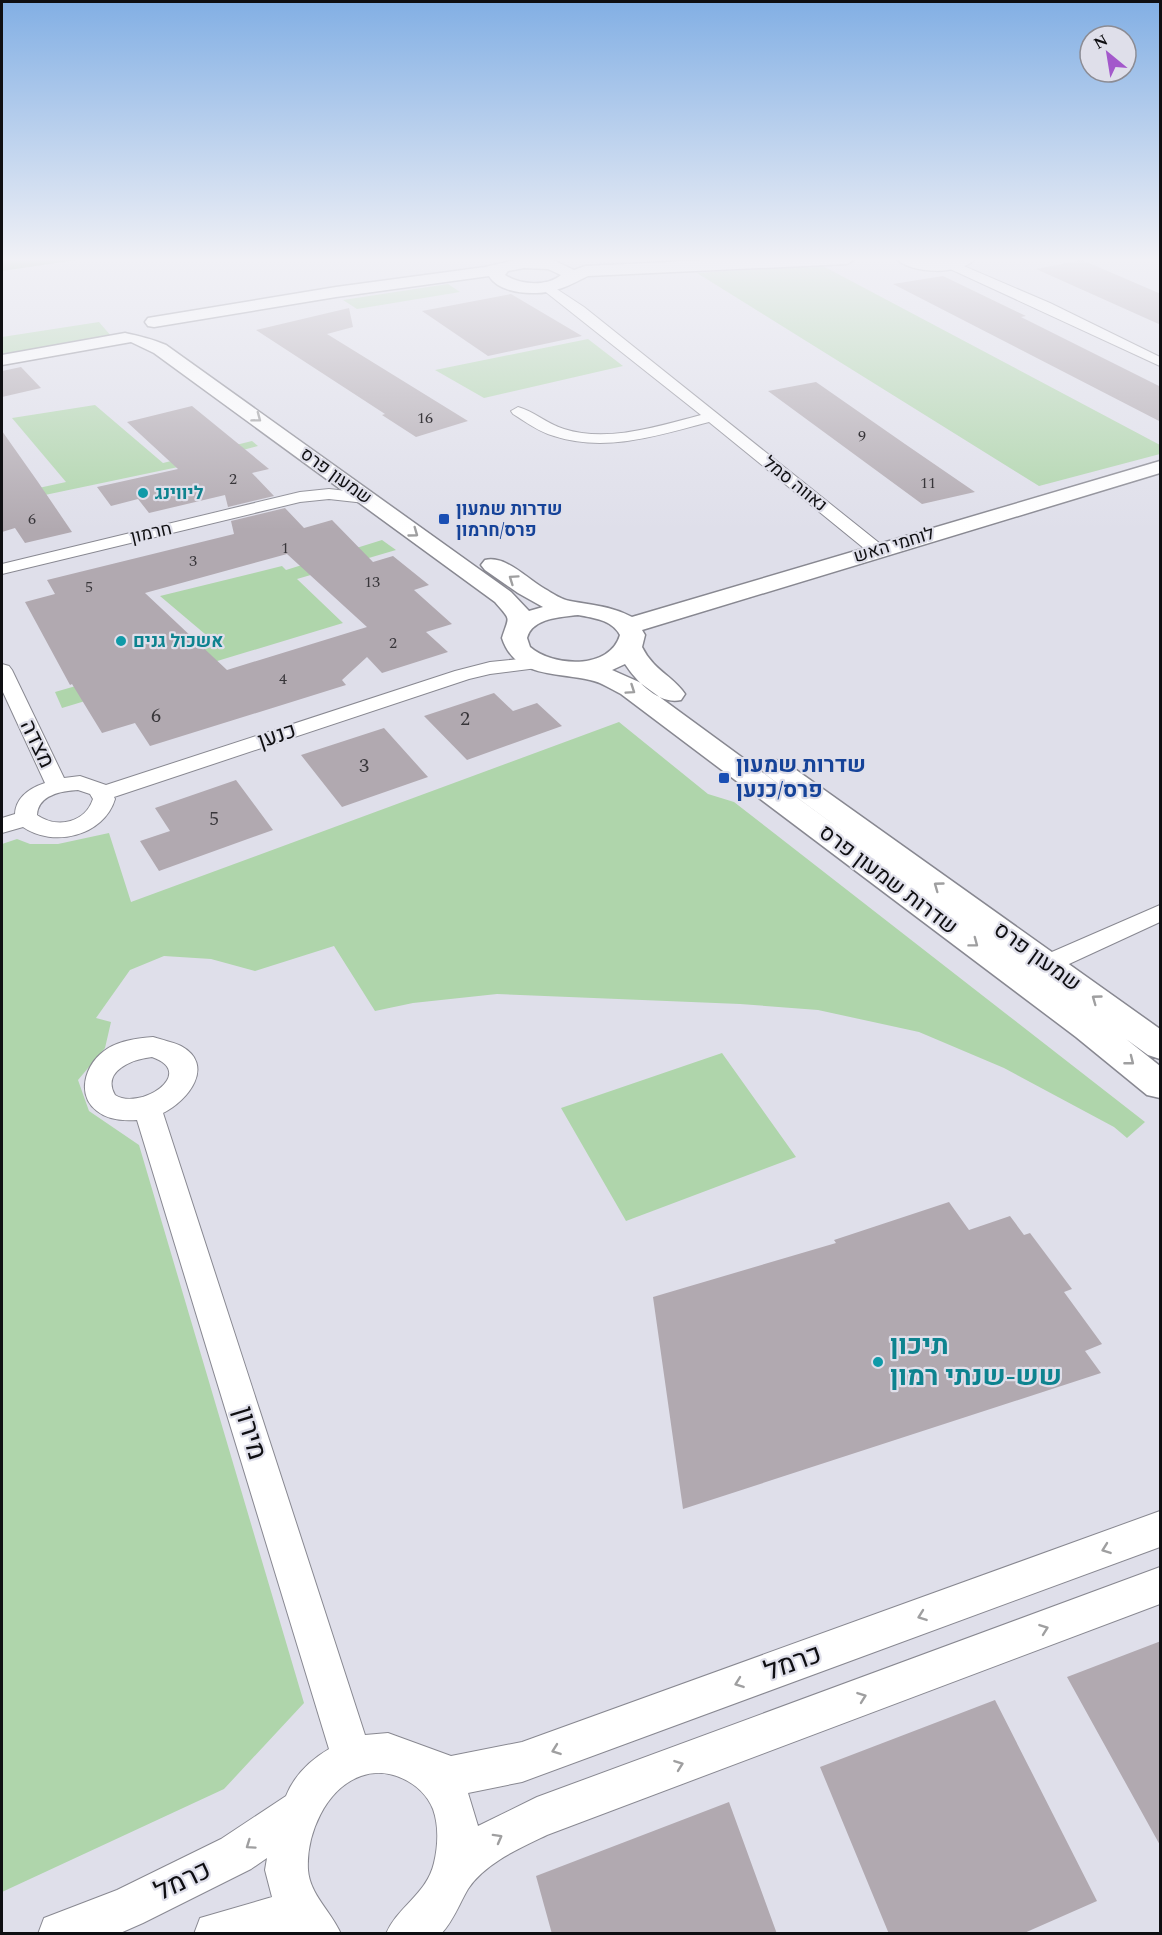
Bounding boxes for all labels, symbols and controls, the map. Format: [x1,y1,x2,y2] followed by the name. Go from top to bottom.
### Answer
[1078,24,1138,84] north arrow
[1089,28,1113,56] text: N
[417,406,433,430] house number: 16
[250,411,261,422] one-way arrow
[858,424,866,448] house number: 9
[295,441,377,511] street label: שמעון פרס
[757,450,833,518] street label: נאווה סמל
[229,467,237,491] house number: 2
[920,471,936,495] house number: 11
[155,480,204,507] place label: ליווינג
[136,486,150,500] marker: ליווינג
[456,496,562,544] place label: שדרות שמעון פרס/חרמון
[28,507,36,531] house number: 6
[437,512,451,526] marker: שדרות שמעון פרס/חרמון
[128,515,174,551] street label: חרמון
[850,520,938,570] street label: לוחמי האש
[407,526,418,537] one-way arrow
[281,536,289,560] house number: 1
[189,549,197,573] house number: 3
[364,570,380,594] house number: 13
[85,575,93,599] house number: 5
[508,575,519,586] one-way arrow
[133,628,223,655] place label: אשכול גנים
[389,631,397,655] house number: 2
[114,634,128,648] marker: אשכול גנים
[279,667,287,691] house number: 4
[625,683,636,694] one-way arrow
[151,701,161,731] house number: 6
[460,704,470,734] house number: 2
[11,714,63,774] street label: מצדה
[253,714,301,758] street label: כנען
[736,749,866,807] place label: שדרות שמעון פרס/כנען
[359,751,369,781] house number: 3
[717,771,731,785] marker: שדרות שמעון פרס/כנען
[209,804,219,834] house number: 5
[812,817,964,943] street label: שדרות שמעון פרס
[933,882,944,893] one-way arrow
[986,914,1088,1000] street label: שמעון פרס
[967,936,978,947] one-way arrow
[1092,996,1103,1007] one-way arrow
[1123,1053,1134,1064] one-way arrow
[890,1325,1062,1398] place label: תיכון שש-שנתי רמון
[871,1355,885,1369] marker: תיכון שש-שנתי רמון
[222,1401,278,1465] street label: מירון
[1101,1542,1111,1555] one-way arrow
[917,1609,928,1622] one-way arrow
[1038,1624,1049,1636] one-way arrow
[758,1633,828,1693] street label: כרמל
[734,1676,745,1688] one-way arrow
[856,1692,867,1705] one-way arrow
[551,1742,562,1755] one-way arrow
[673,1760,684,1773] one-way arrow
[492,1833,502,1845] one-way arrow
[245,1838,256,1849] one-way arrow
[147,1849,219,1913] street label: כרמל

